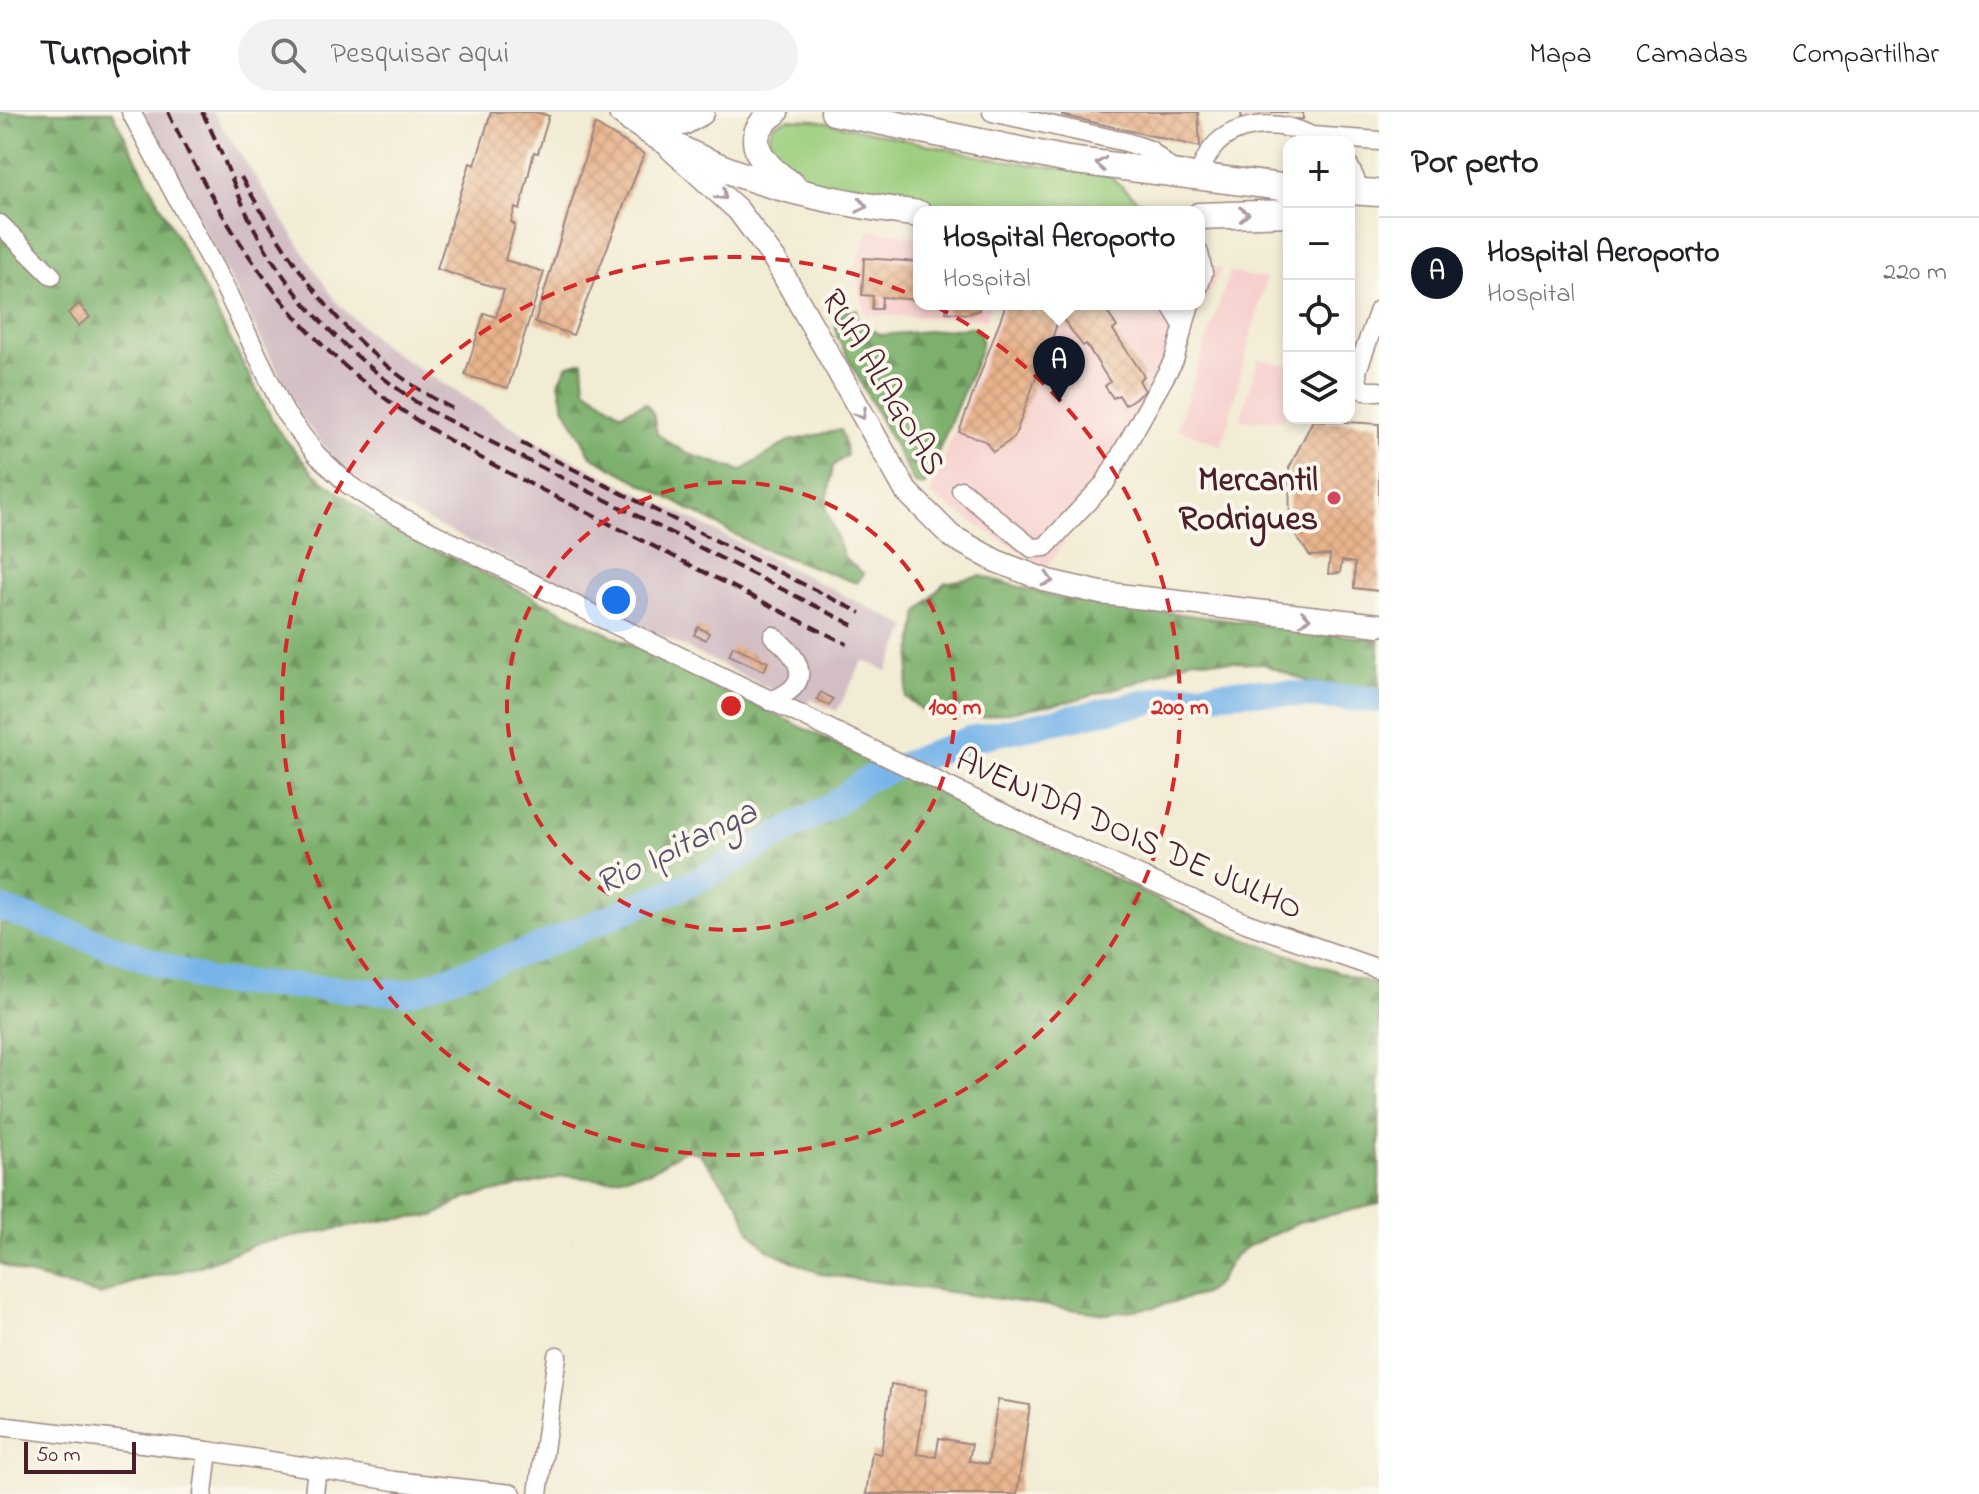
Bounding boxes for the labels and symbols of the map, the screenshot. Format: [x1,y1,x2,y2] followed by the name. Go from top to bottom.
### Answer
[1094,156,1107,173] one-way arrow
[713,186,727,201] one-way arrow
[855,196,868,213] one-way arrow
[1238,206,1251,223] one-way arrow
[806,280,957,486] street label: RUA ALAGOAS
[1033,336,1085,402] pin: A
[851,406,866,420] one-way arrow
[1179,457,1318,547] place label: Mercantil Rodrigues
[1325,489,1343,507] marker: Mercantil Rodrigues
[1041,571,1054,587] one-way arrow
[596,580,636,620] your location
[1299,609,1312,626] one-way arrow
[929,691,982,726] text: 100 m
[1150,691,1209,726] text: 200 m
[717,692,745,720] centre of rings
[947,736,1310,935] street label: AVENIDA DOIS DE JULHO
[587,787,767,911] water label: Rio Ipitanga
[24,1438,136,1474] scale bar

